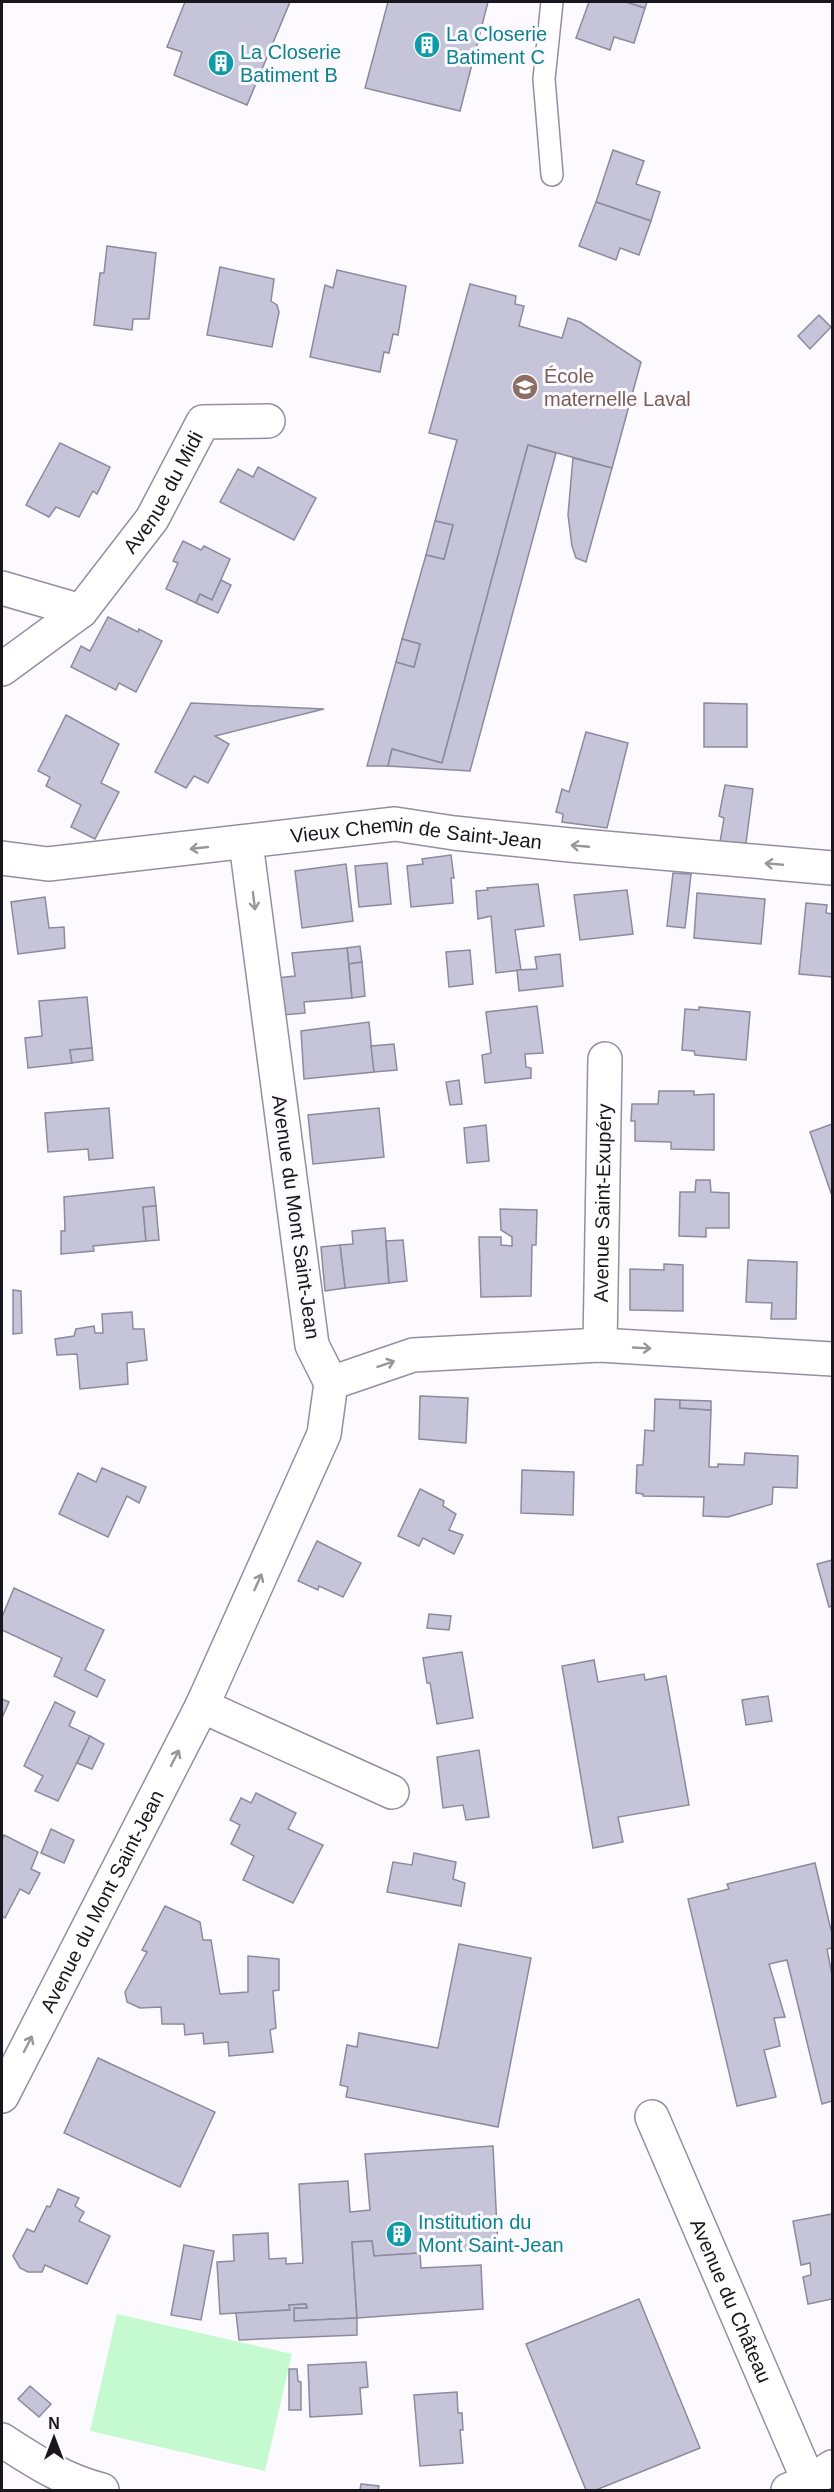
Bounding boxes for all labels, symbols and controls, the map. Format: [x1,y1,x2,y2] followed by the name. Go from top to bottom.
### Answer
[446,23,547,68] place label: La Closerie Batiment C
[412,30,442,60] building icon: La Closerie Batiment C
[240,41,341,86] place label: La Closerie Batiment B
[206,48,236,78] building icon: La Closerie Batiment B
[544,365,691,410] place label: École maternelle Laval
[510,372,540,402] school or university icon: École maternelle Laval
[119,428,207,557] street label: Avenue du Midi
[289,813,543,853] street label: Vieux Chemin de Saint-Jean
[571,840,590,851] one-way arrow
[189,843,209,854] one-way arrow
[765,858,785,869] one-way arrow
[248,890,259,910] one-way arrow
[268,1093,324,1341] street label: Avenue du Mont Saint-Jean
[590,1103,615,1303] street label: Avenue Saint-Exupéry
[632,1342,652,1353] one-way arrow
[376,1357,395,1368] one-way arrow
[253,1573,264,1591] one-way arrow
[170,1750,181,1768] one-way arrow
[36,1786,168,2016] street label: Avenue du Mont Saint-Jean
[22,2036,34,2053] one-way arrow
[418,2211,564,2256] place label: Institution du Mont Saint-Jean
[686,2215,776,2386] street label: Avenue du Château
[384,2219,414,2249] building icon: Institution du Mont Saint-Jean
[24,2408,84,2468] north arrow
[48,2415,60,2432] text: N

